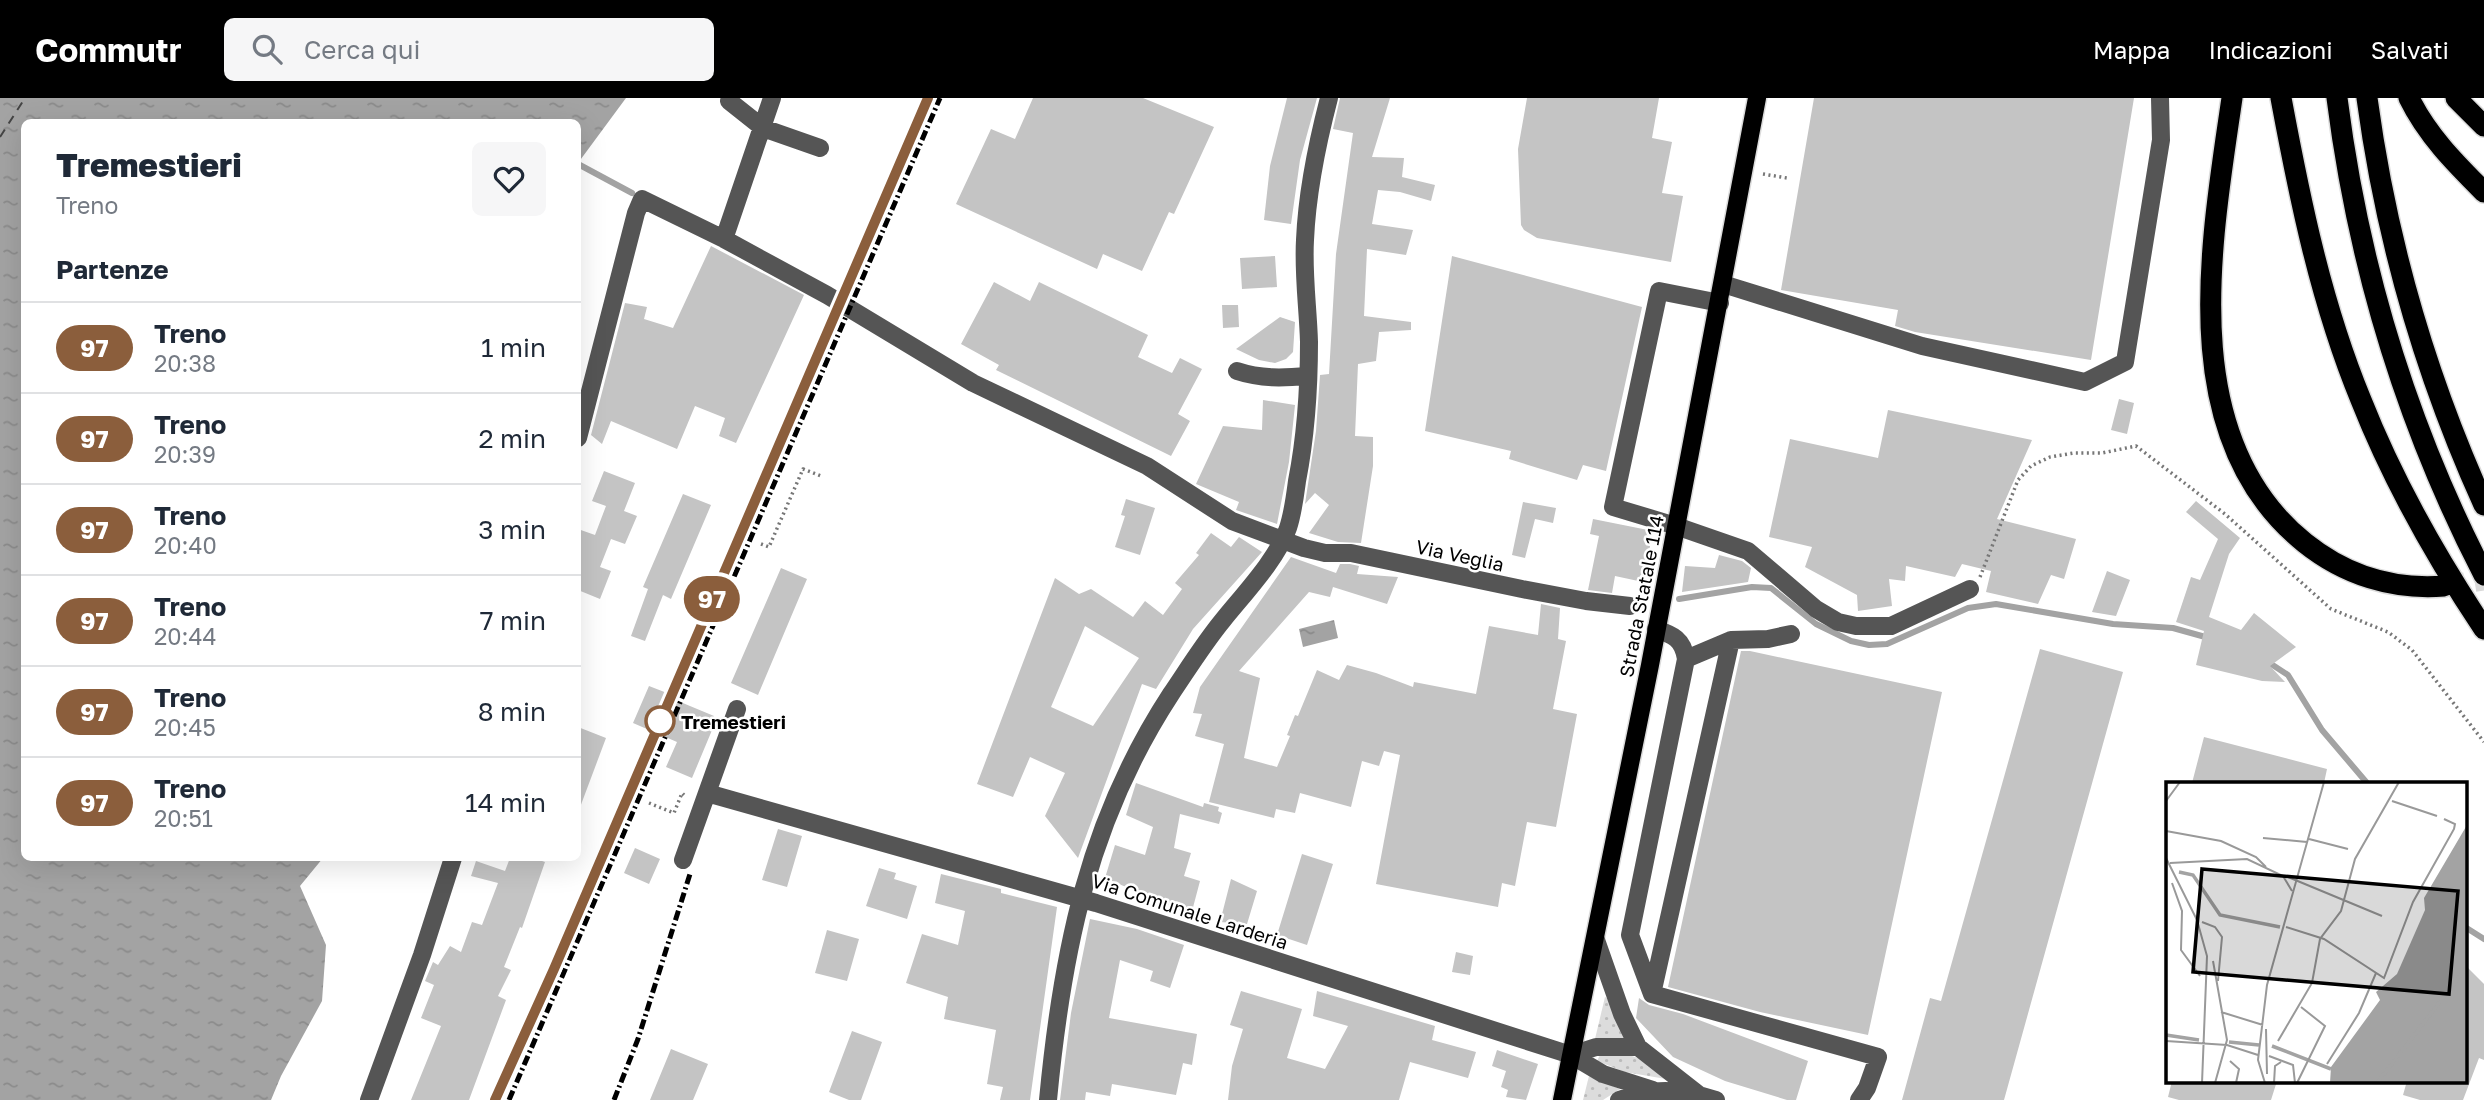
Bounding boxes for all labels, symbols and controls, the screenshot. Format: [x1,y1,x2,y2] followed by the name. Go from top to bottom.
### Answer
[224,18,714,81] search box
[35,30,182,69] text: Commutr
[248,30,286,68] icon: search
[304,34,420,65] text: Cerca qui
[2093,35,2170,64] text: Mappa
[2208,35,2333,64] text: Indicazioni
[2371,35,2449,64] text: Salvati
[472,142,546,216] button: heart
[56,145,242,184] text: Tremestieri
[56,191,118,219] text: Treno
[56,254,169,285] text: Partenze
[154,318,226,349] text: Treno
[481,332,546,363] text: 1 min
[80,333,109,362] text: 97
[154,349,216,377] text: 20:38
[154,409,226,440] text: Treno
[478,423,546,454] text: 2 min
[80,424,109,453] text: 97
[154,440,216,468] text: 20:39
[154,500,226,531] text: Treno
[1614,513,1668,679] street label: Strada Statale 114
[478,514,546,545] text: 3 min
[80,515,109,544] text: 97
[154,531,217,559] text: 20:40
[1414,534,1506,576] street label: Via Veglia
[680,576,744,622] line badge: 97
[698,584,726,613] text: 97
[154,591,226,622] text: Treno
[480,605,546,636] text: 7 min
[80,606,109,635] text: 97
[154,622,217,650] text: 20:44
[154,682,226,713] text: Treno
[478,696,546,727] text: 8 min
[80,697,109,726] text: 97
[645,706,675,736] marker: Tremestieri
[681,710,786,733] place label: Tremestieri
[154,713,216,741] text: 20:45
[154,773,226,804] text: Treno
[2166,782,2466,1082] inset map
[465,787,546,818] text: 14 min
[80,788,109,817] text: 97
[154,804,213,832] text: 20:51
[1089,868,1291,954] street label: Via Comunale Larderia

